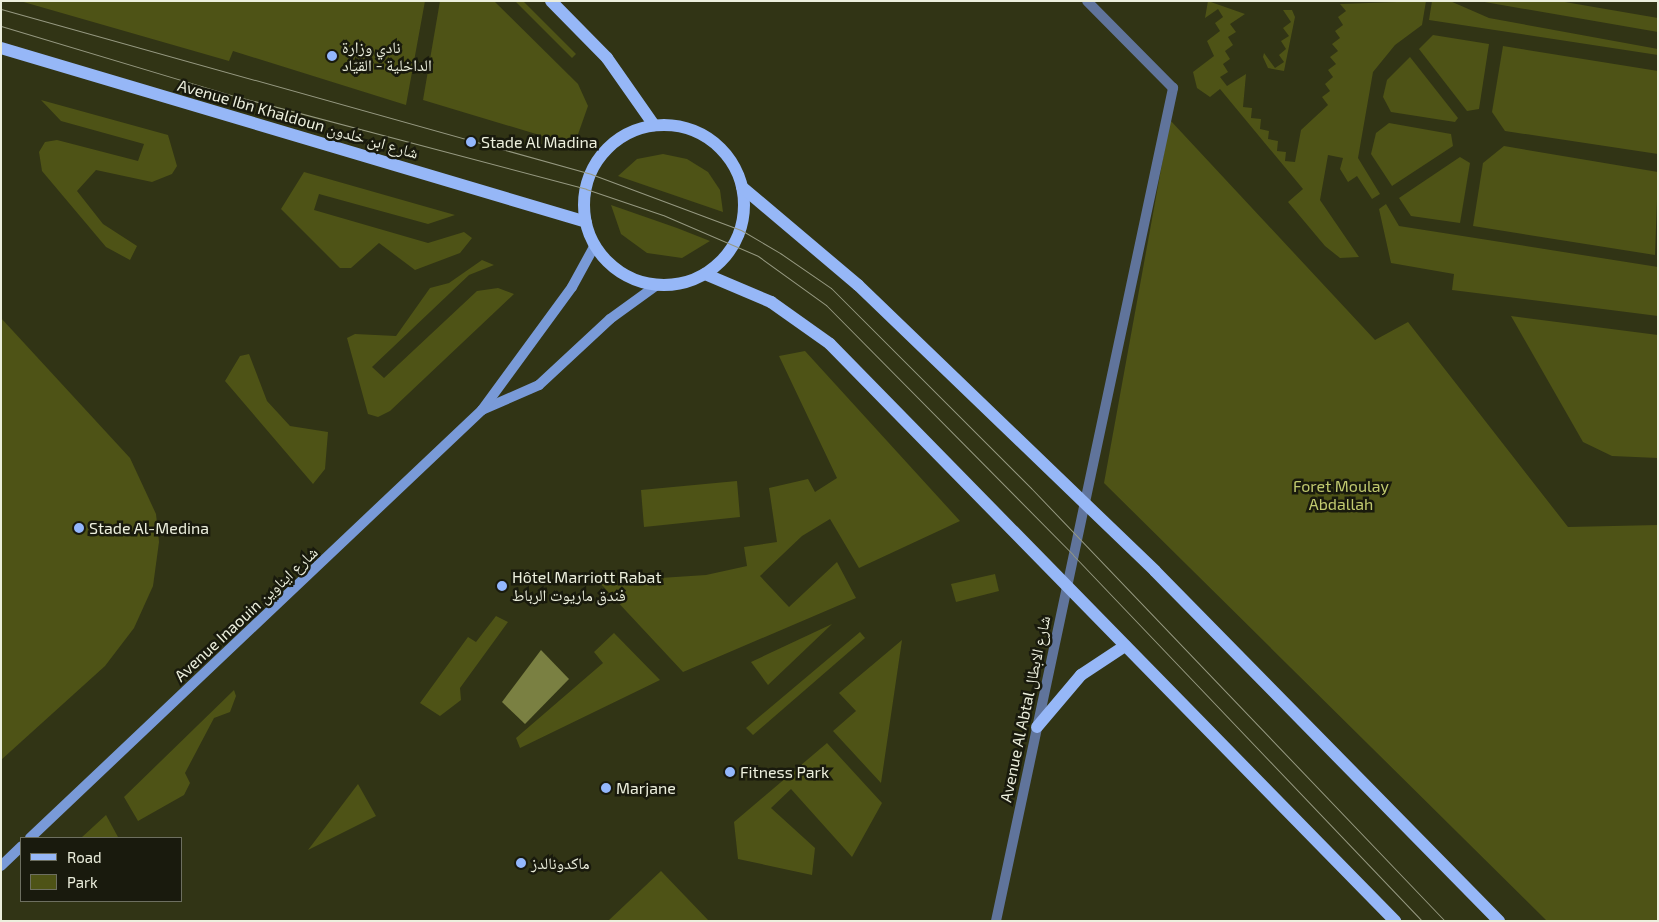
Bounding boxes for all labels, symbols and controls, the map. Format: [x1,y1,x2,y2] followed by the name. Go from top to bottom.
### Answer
[342,37,432,75] place label: نادي وزارة الداخلية - القيّاد
[326,50,338,62] marker: نادي وزارة الداخلية - القيّاد
[175,75,421,163] street label: Avenue Ibn Khaldoun شارع ابن خلدون
[481,132,598,152] place label: Stade Al Madina
[465,136,477,148] marker: Stade Al Madina
[1293,476,1389,514] park label: Foret Moulay Abdallah
[89,518,210,538] place label: Stade Al-Medina
[73,522,85,534] marker: Stade Al-Medina
[170,543,322,685] street label: Avenue Inaouin شارع ايناوين
[512,567,662,605] place label: Hôtel Marriott Rabat فندق ماريوت الرباط
[496,580,508,592] marker: Hôtel Marriott Rabat فندق ماريوت الرباط
[996,613,1054,805] street label: Avenue Al Abtal شارع الابطال
[740,762,829,782] place label: Fitness Park
[724,766,736,778] marker: Fitness Park
[616,778,676,798] place label: Marjane
[600,782,612,794] marker: Marjane
[20,837,182,902] legend
[67,848,102,866] text: Road
[531,853,590,873] place label: ماكدونالدز
[515,857,527,869] marker: ماكدونالدز
[67,873,98,891] text: Park

